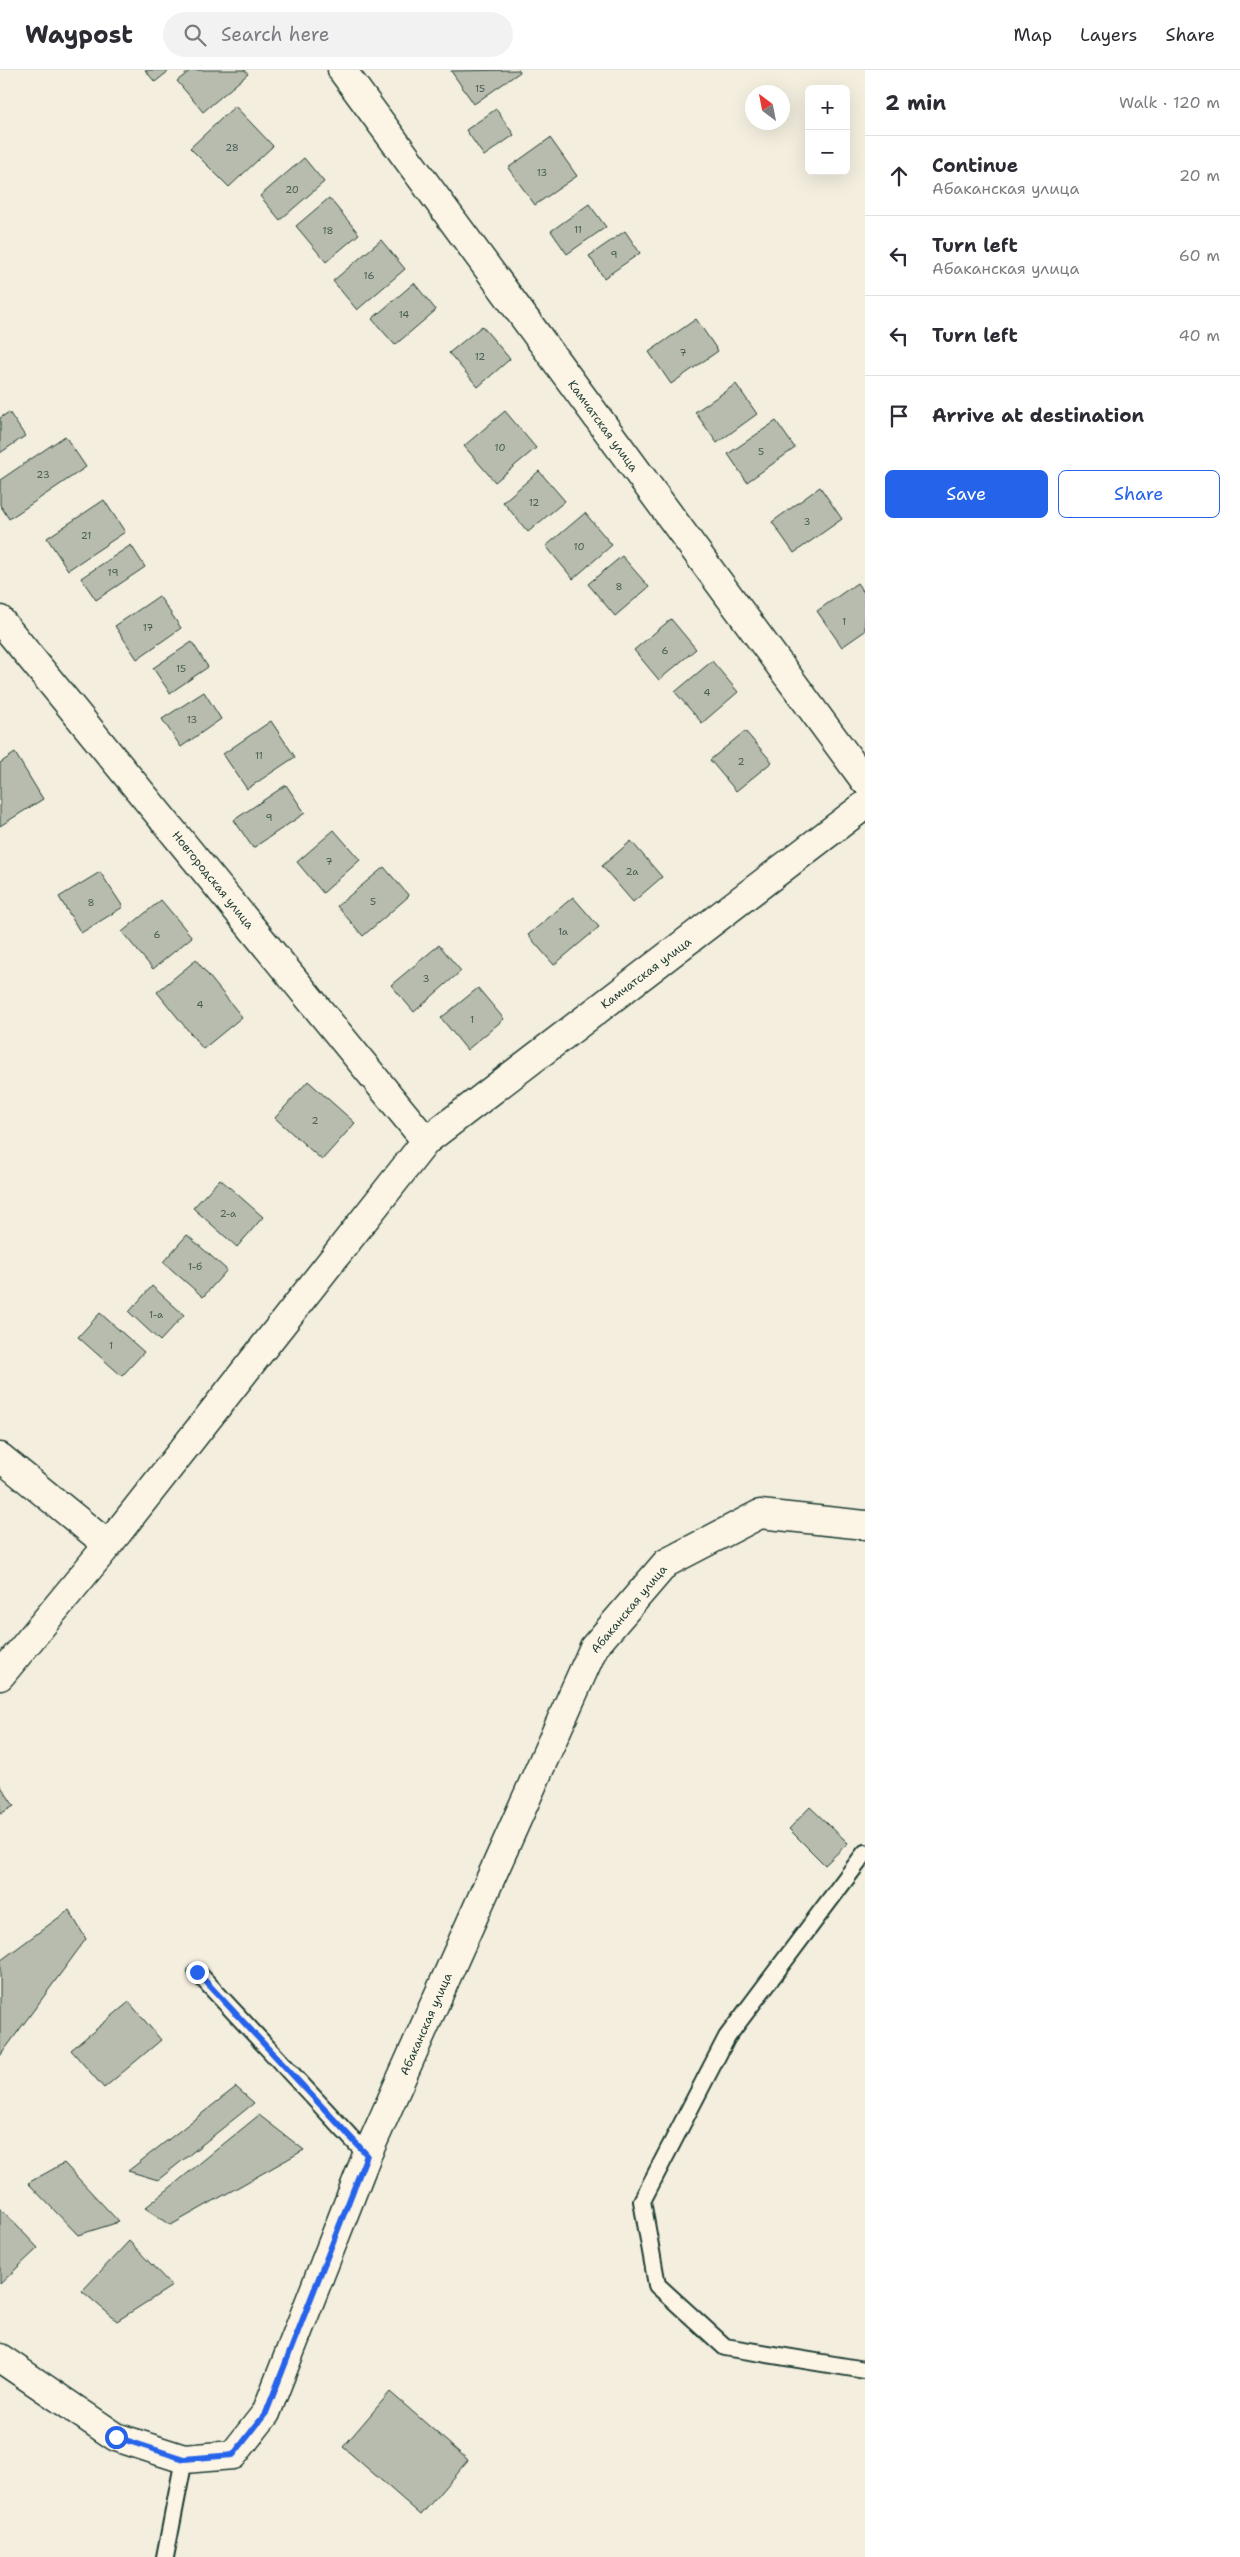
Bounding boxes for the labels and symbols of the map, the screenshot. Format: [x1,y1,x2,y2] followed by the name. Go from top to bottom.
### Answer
[475,82,485,95] house number: 15
[745,85,790,130] north arrow
[225,141,239,154] house number: 28
[537,166,547,179] house number: 13
[285,183,299,196] house number: 20
[574,223,582,236] house number: 11
[322,224,334,237] house number: 18
[611,248,618,261] house number: 9
[364,269,374,282] house number: 16
[399,308,409,321] house number: 14
[680,346,687,359] house number: 7
[475,350,485,363] house number: 12
[564,377,642,475] street label: Камчатская улица
[495,441,505,454] house number: 10
[758,445,764,458] house number: 5
[36,468,50,481] house number: 23
[529,496,539,509] house number: 12
[804,515,811,528] house number: 3
[81,529,91,542] house number: 21
[574,540,584,553] house number: 10
[108,566,118,579] house number: 19
[616,580,623,593] house number: 8
[842,615,846,628] house number: 1
[143,621,153,634] house number: 17
[662,644,669,657] house number: 6
[176,662,186,675] house number: 15
[704,686,711,699] house number: 4
[187,713,197,726] house number: 13
[255,749,263,762] house number: 11
[738,755,745,768] house number: 2
[266,811,273,824] house number: 9
[168,828,258,933] street label: Новгородская улица
[326,855,333,868] house number: 7
[626,865,639,878] house number: 2a
[370,895,376,908] house number: 5
[88,896,95,909] house number: 8
[558,925,569,938] house number: 1a
[154,928,161,941] house number: 6
[597,933,695,1012] street label: Камчатская улица
[423,972,430,985] house number: 3
[197,998,204,1011] house number: 4
[470,1013,474,1026] house number: 1
[312,1114,319,1127] house number: 2
[220,1207,237,1220] house number: 2-a
[188,1260,202,1273] house number: 1-б
[149,1308,164,1321] house number: 1-a
[109,1339,113,1352] house number: 1
[587,1561,671,1656] street label: Абаканская улица
[186,1961,209,1984] route end
[396,1970,456,2078] street label: Абаканская улица
[105,2426,128,2449] route start

